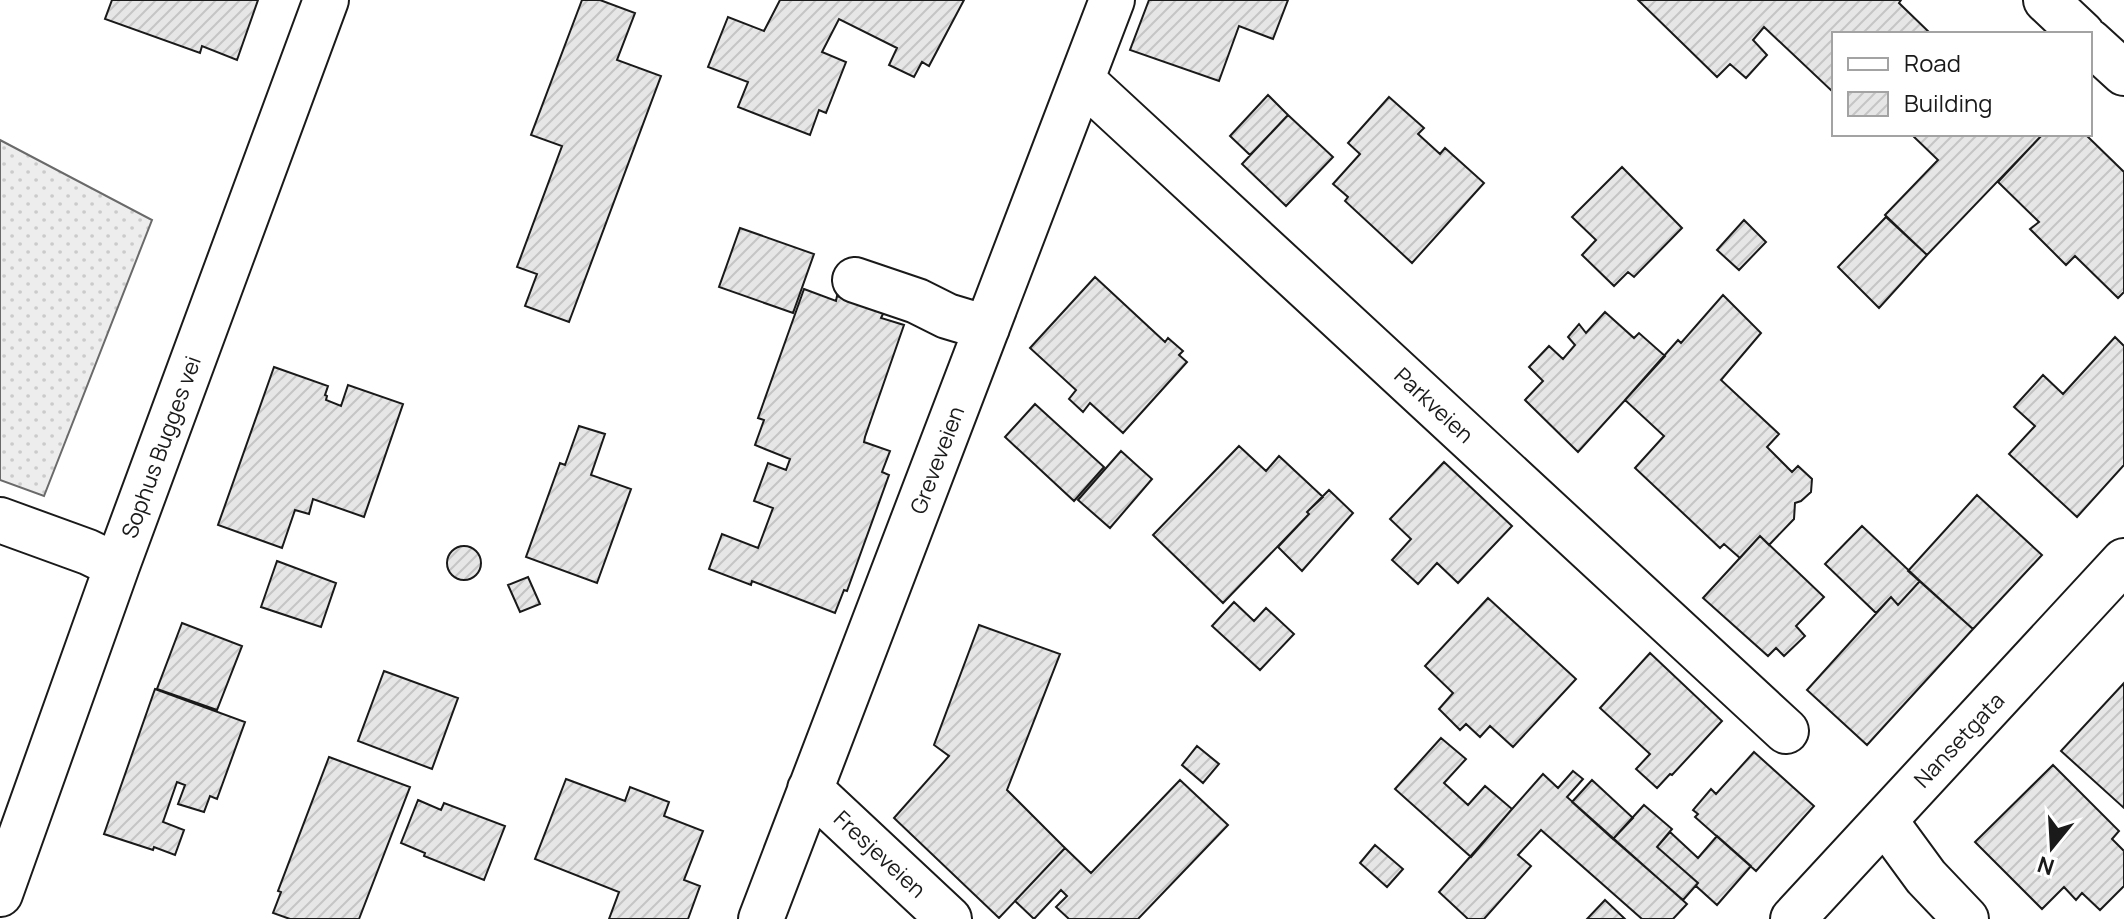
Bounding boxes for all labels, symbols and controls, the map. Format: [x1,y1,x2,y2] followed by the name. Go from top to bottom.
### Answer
[1832,32,2092,136] legend
[1904,46,1961,79] text: Road
[1904,86,1992,119] text: Building
[114,352,208,542] street label: Sophus Bugges vei
[1388,361,1480,449] street label: Parkveien
[903,402,971,518] street label: Greveveien
[1907,686,2011,794] street label: Nansetgata
[828,804,932,904] street label: Fresjeveien
[2012,807,2092,887] north arrow
[2034,849,2058,883] text: N

